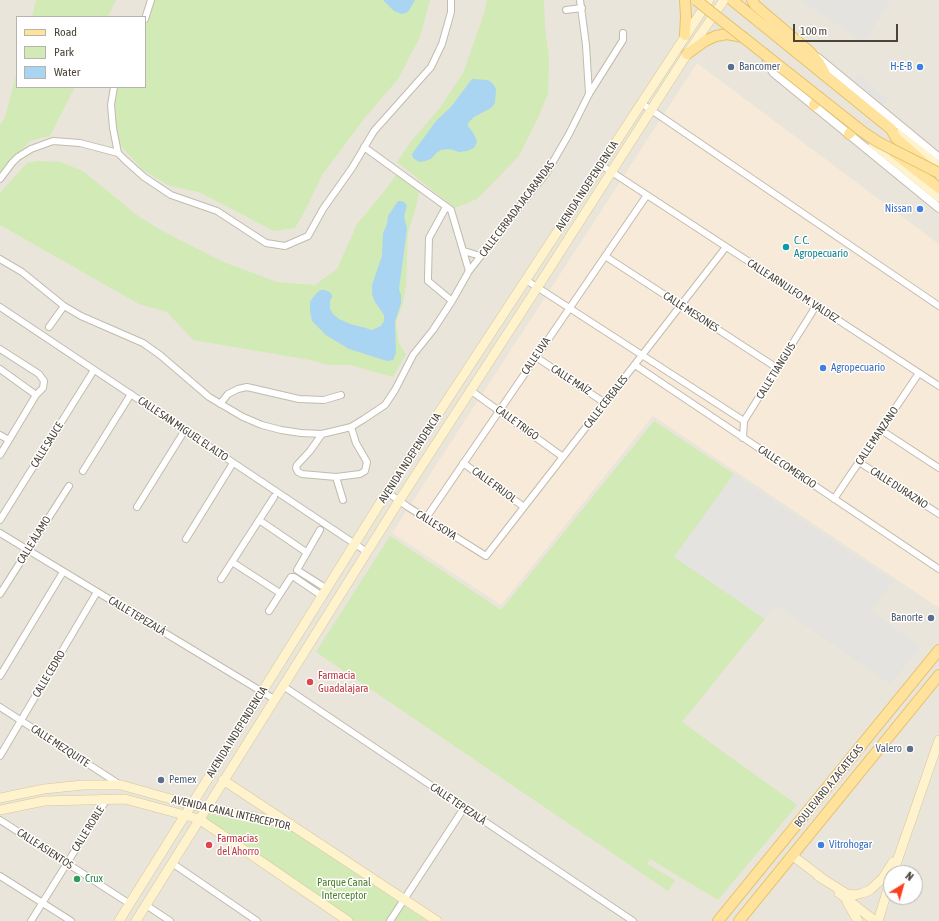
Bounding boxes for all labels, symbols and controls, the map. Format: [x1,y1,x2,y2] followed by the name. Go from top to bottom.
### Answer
[16,16,146,88] legend
[795,16,900,42] scale bar
[800,24,827,38] text: 100 m
[54,25,77,39] text: Road
[54,45,74,59] text: Park
[739,60,780,74] place label: Bancomer
[890,60,912,74] place label: H-E-B
[726,62,736,72] marker: Bancomer
[915,62,925,72] marker: H-E-B
[54,65,80,79] text: Water
[553,138,621,234] street label: AVENIDA INDEPENDENCIA
[477,158,557,260] street label: CALLE CERRADA JACARANDAS
[885,202,912,216] place label: Nissan
[915,204,925,214] marker: Nissan
[794,234,848,260] place label: C. C. Agropecuario
[781,242,791,252] marker: C. C. Agropecuario
[745,256,841,326] street label: CALLE ARNULFO M. VALDEZ
[661,289,721,335] street label: CALLE MESONES
[519,335,553,377] street label: CALLE UVA
[753,340,799,402] street label: CALLE TIANGUIS
[831,361,885,375] place label: Agropecuario
[548,362,594,398] street label: CALLE MAÍZ
[818,363,828,373] marker: Agropecuario
[581,373,631,431] street label: CALLE CEREALES
[135,394,231,464] street label: CALLE SAN MIGUEL EL ALTO
[493,403,541,443] street label: CALLE TRIGO
[853,404,901,468] street label: CALLE MANZANO
[376,410,444,506] street label: AVENIDA INDEPENDENCIA
[28,420,66,470] street label: CALLE SAUCE
[755,443,819,491] street label: CALLE COMERCIO
[469,464,519,506] street label: CALLE FRIJOL
[868,464,930,512] street label: CALLE DURAZNO
[413,507,459,543] street label: CALLE SOYA
[14,514,54,566] street label: CALLE ÁLAMO
[106,594,168,638] street label: CALLE TEPEZALÁ
[891,611,923,625] place label: Banorte
[926,613,936,623] marker: Banorte
[30,648,68,700] street label: CALLE CEDRO
[318,669,368,695] place label: Farmacia Guadalajara
[305,677,315,687] marker: Farmacia Guadalajara
[204,684,270,780] street label: AVENIDA INDEPENDENCIA
[28,722,92,770] street label: CALLE MEZQUITE
[792,742,866,830] street label: BOULEVARD A ZACATECAS
[876,742,902,756] place label: Valero
[905,744,915,754] marker: Valero
[169,773,197,787] place label: Pemex
[156,775,166,785] marker: Pemex
[428,780,488,828] street label: CALLE TEPEZALÁ
[170,793,292,833] street label: AVENIDA CANAL INTERCEPTOR
[69,804,107,854] street label: CALLE ROBLE
[14,826,76,872] street label: CALLE ASIENTOS
[217,832,259,858] place label: Farmacias del Ahorro
[829,838,872,852] place label: Vitrohogar
[204,840,214,850] marker: Farmacias del Ahorro
[816,840,826,850] marker: Vitrohogar
[883,865,923,905] north arrow
[903,869,916,883] text: N
[85,872,103,886] place label: Crux
[72,874,82,884] marker: Crux
[317,876,371,902] park label: Parque Canal Interceptor

